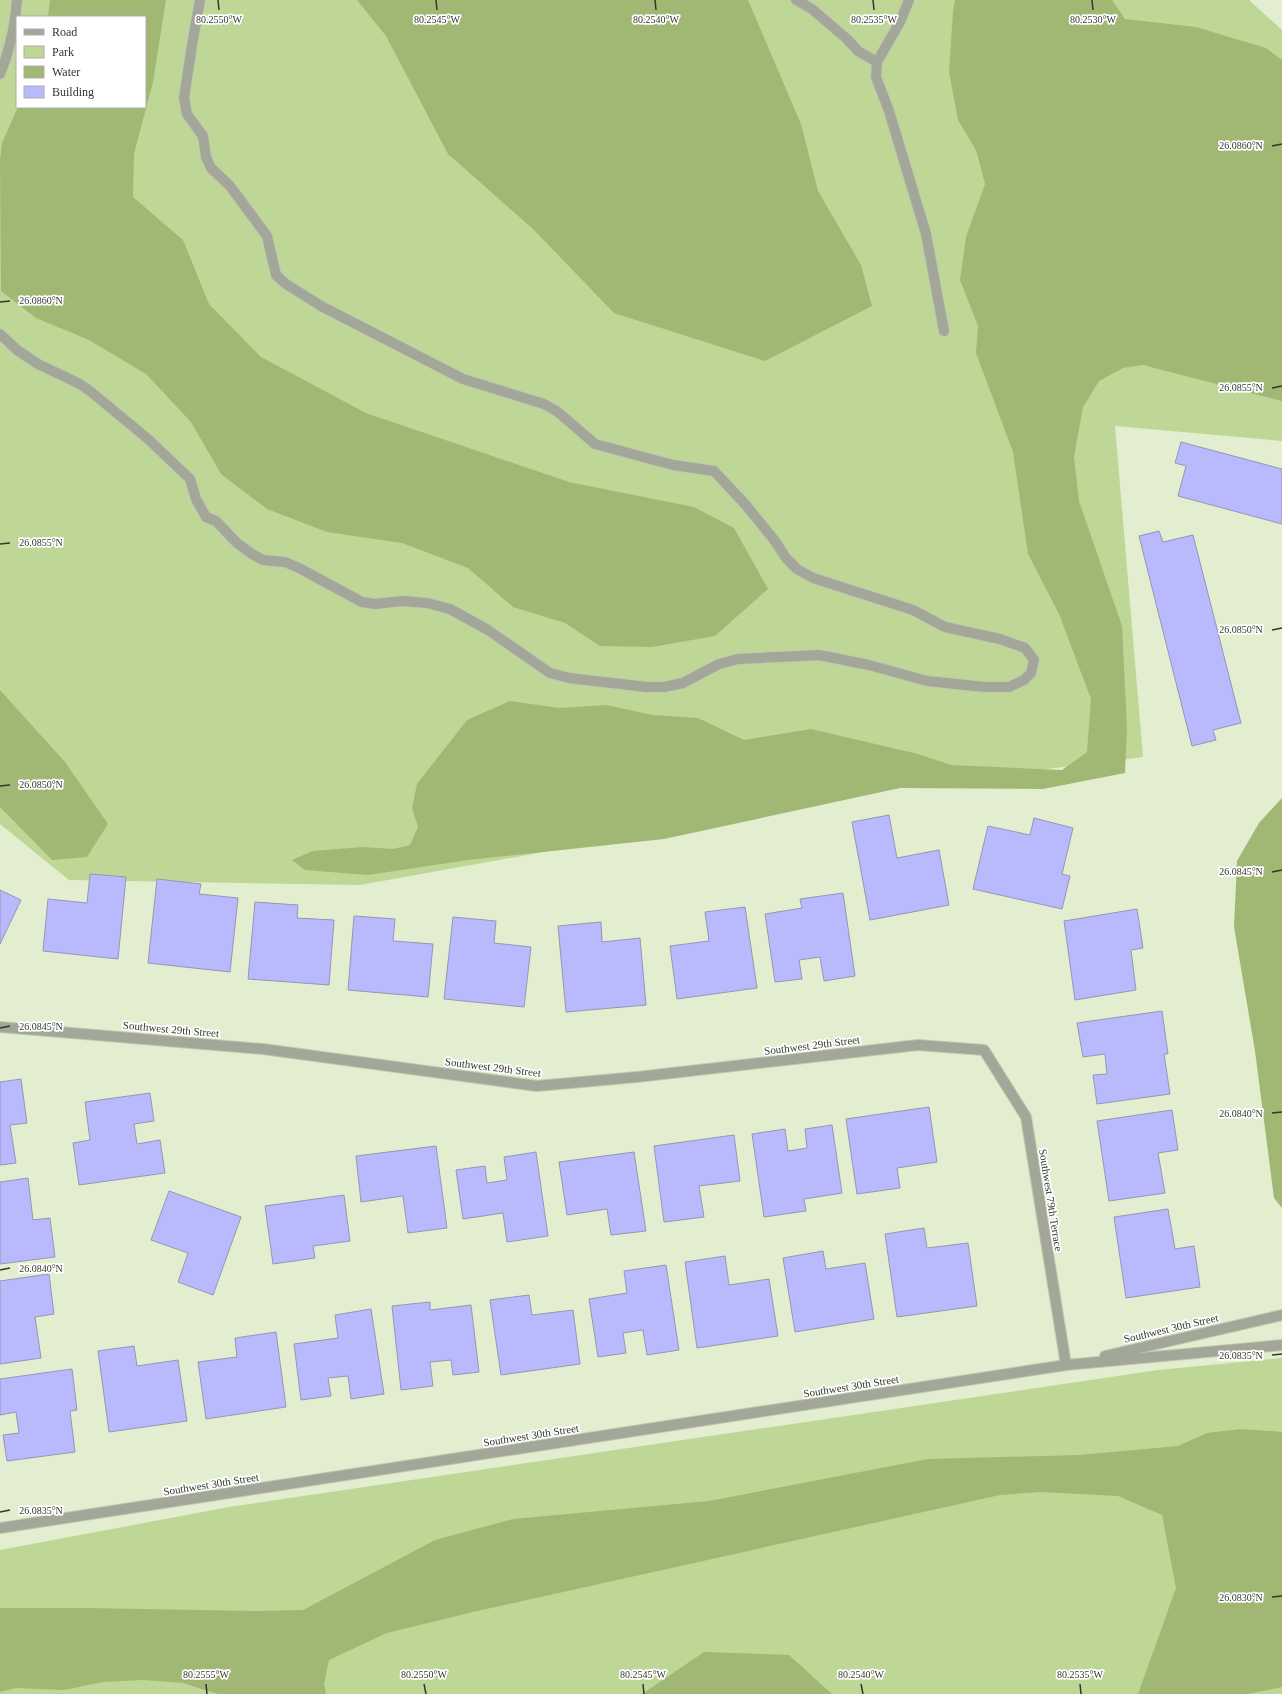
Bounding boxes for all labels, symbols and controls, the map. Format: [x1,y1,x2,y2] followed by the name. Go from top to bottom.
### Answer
[196,14,243,25] text: 80.2550°W
[414,14,461,25] text: 80.2545°W
[633,14,680,25] text: 80.2540°W
[851,14,898,25] text: 80.2535°W
[1070,14,1117,25] text: 80.2530°W
[16,16,146,108] legend
[52,25,77,39] text: Road
[52,45,74,59] text: Park
[52,65,80,79] text: Water
[52,85,94,99] text: Building
[1219,140,1263,151] text: 26.0860°N
[19,295,63,306] text: 26.0860°N
[1219,382,1263,393] text: 26.0855°N
[19,537,63,548] text: 26.0855°N
[1219,624,1263,635] text: 26.0850°N
[19,779,63,790] text: 26.0850°N
[1219,866,1263,877] text: 26.0845°N
[122,1019,220,1039] street label: Southwest 29th Street
[19,1021,63,1032] text: 26.0845°N
[763,1033,861,1057] street label: Southwest 29th Street
[444,1055,542,1079] street label: Southwest 29th Street
[1219,1108,1263,1119] text: 26.0840°N
[1037,1148,1065,1252] street label: Southwest 79th Terrace
[19,1263,63,1274] text: 26.0840°N
[1123,1311,1219,1345] street label: Southwest 30th Street
[1219,1350,1263,1361] text: 26.0835°N
[802,1373,900,1399] street label: Southwest 30th Street
[482,1422,580,1448] street label: Southwest 30th Street
[162,1471,260,1497] street label: Southwest 30th Street
[19,1505,63,1516] text: 26.0835°N
[1219,1592,1263,1603] text: 26.0830°N
[183,1669,230,1680] text: 80.2555°W
[401,1669,448,1680] text: 80.2550°W
[620,1669,667,1680] text: 80.2545°W
[838,1669,885,1680] text: 80.2540°W
[1057,1669,1104,1680] text: 80.2535°W

